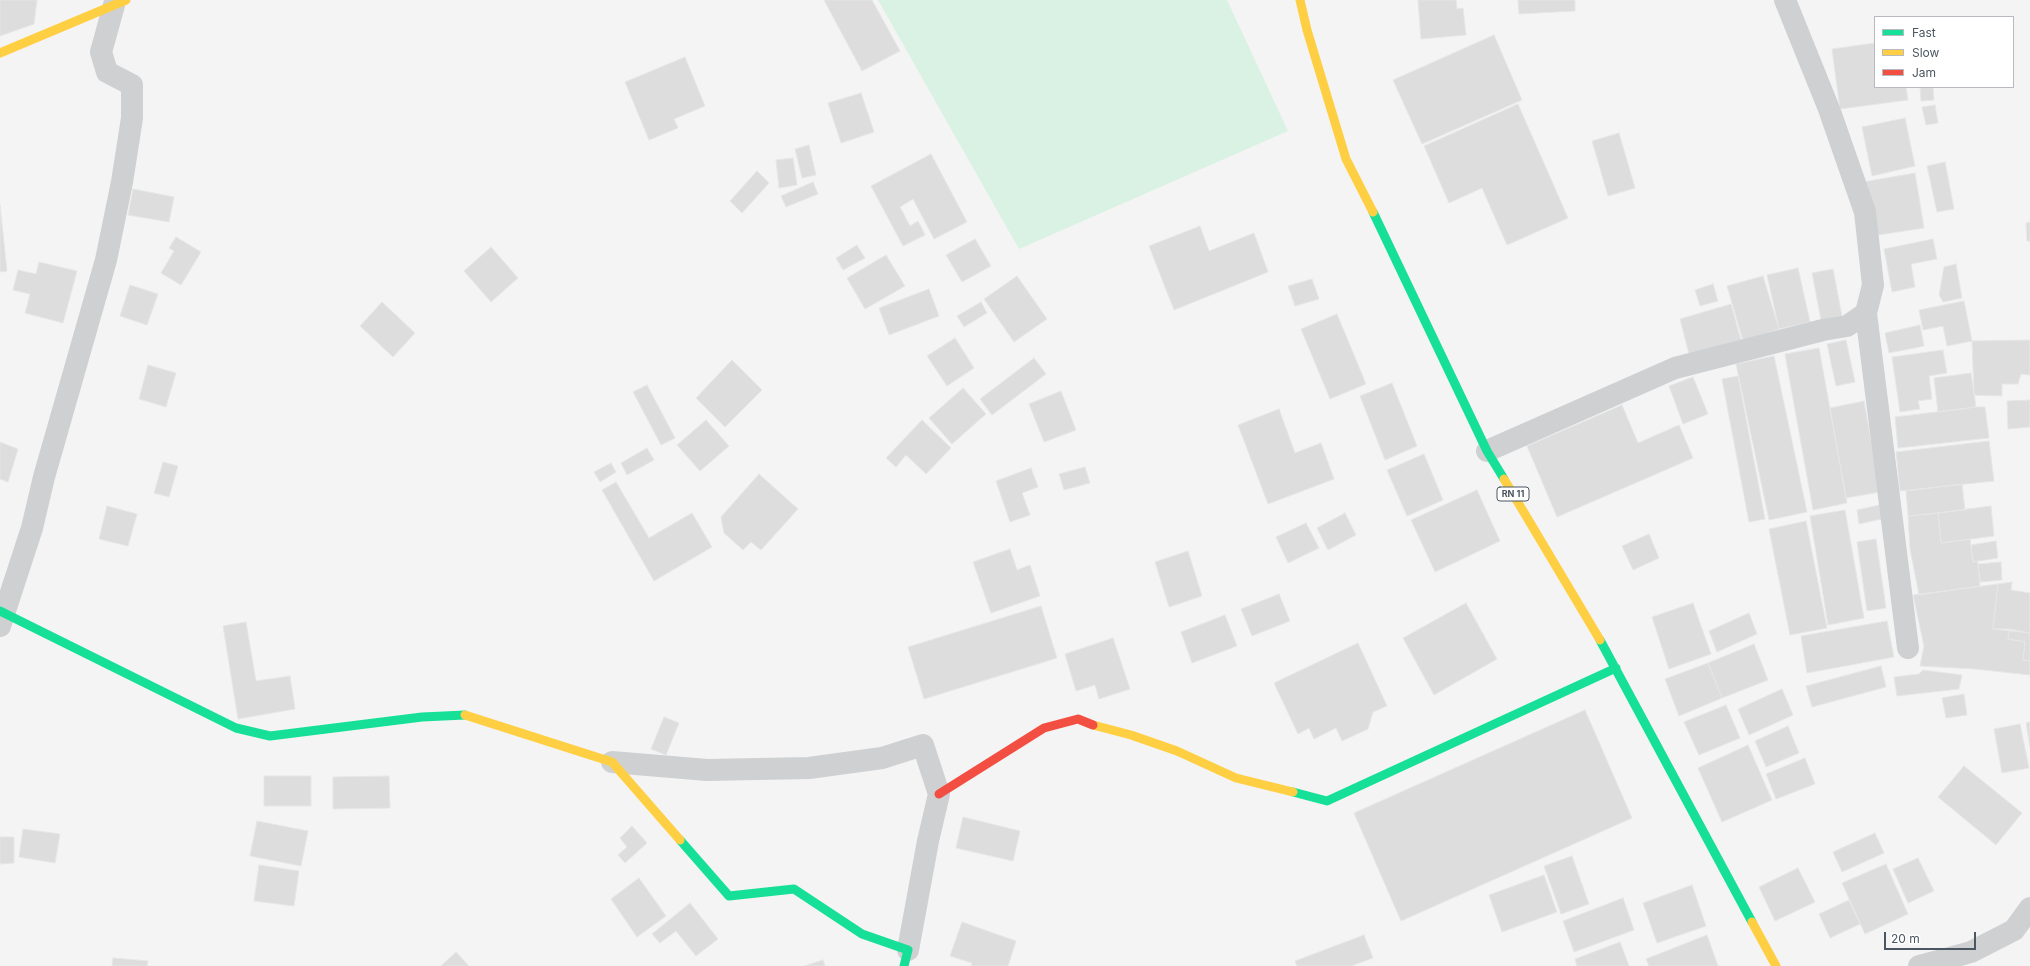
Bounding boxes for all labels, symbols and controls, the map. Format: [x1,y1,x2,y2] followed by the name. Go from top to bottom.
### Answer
[1874,16,2014,88] legend
[1912,25,1936,40] text: Fast
[1912,45,1939,60] text: Slow
[1912,65,1936,80] text: Jam
[1497,487,1529,501] road number: RN 11
[1886,924,1978,950] scale bar
[1891,931,1920,946] text: 20 m

